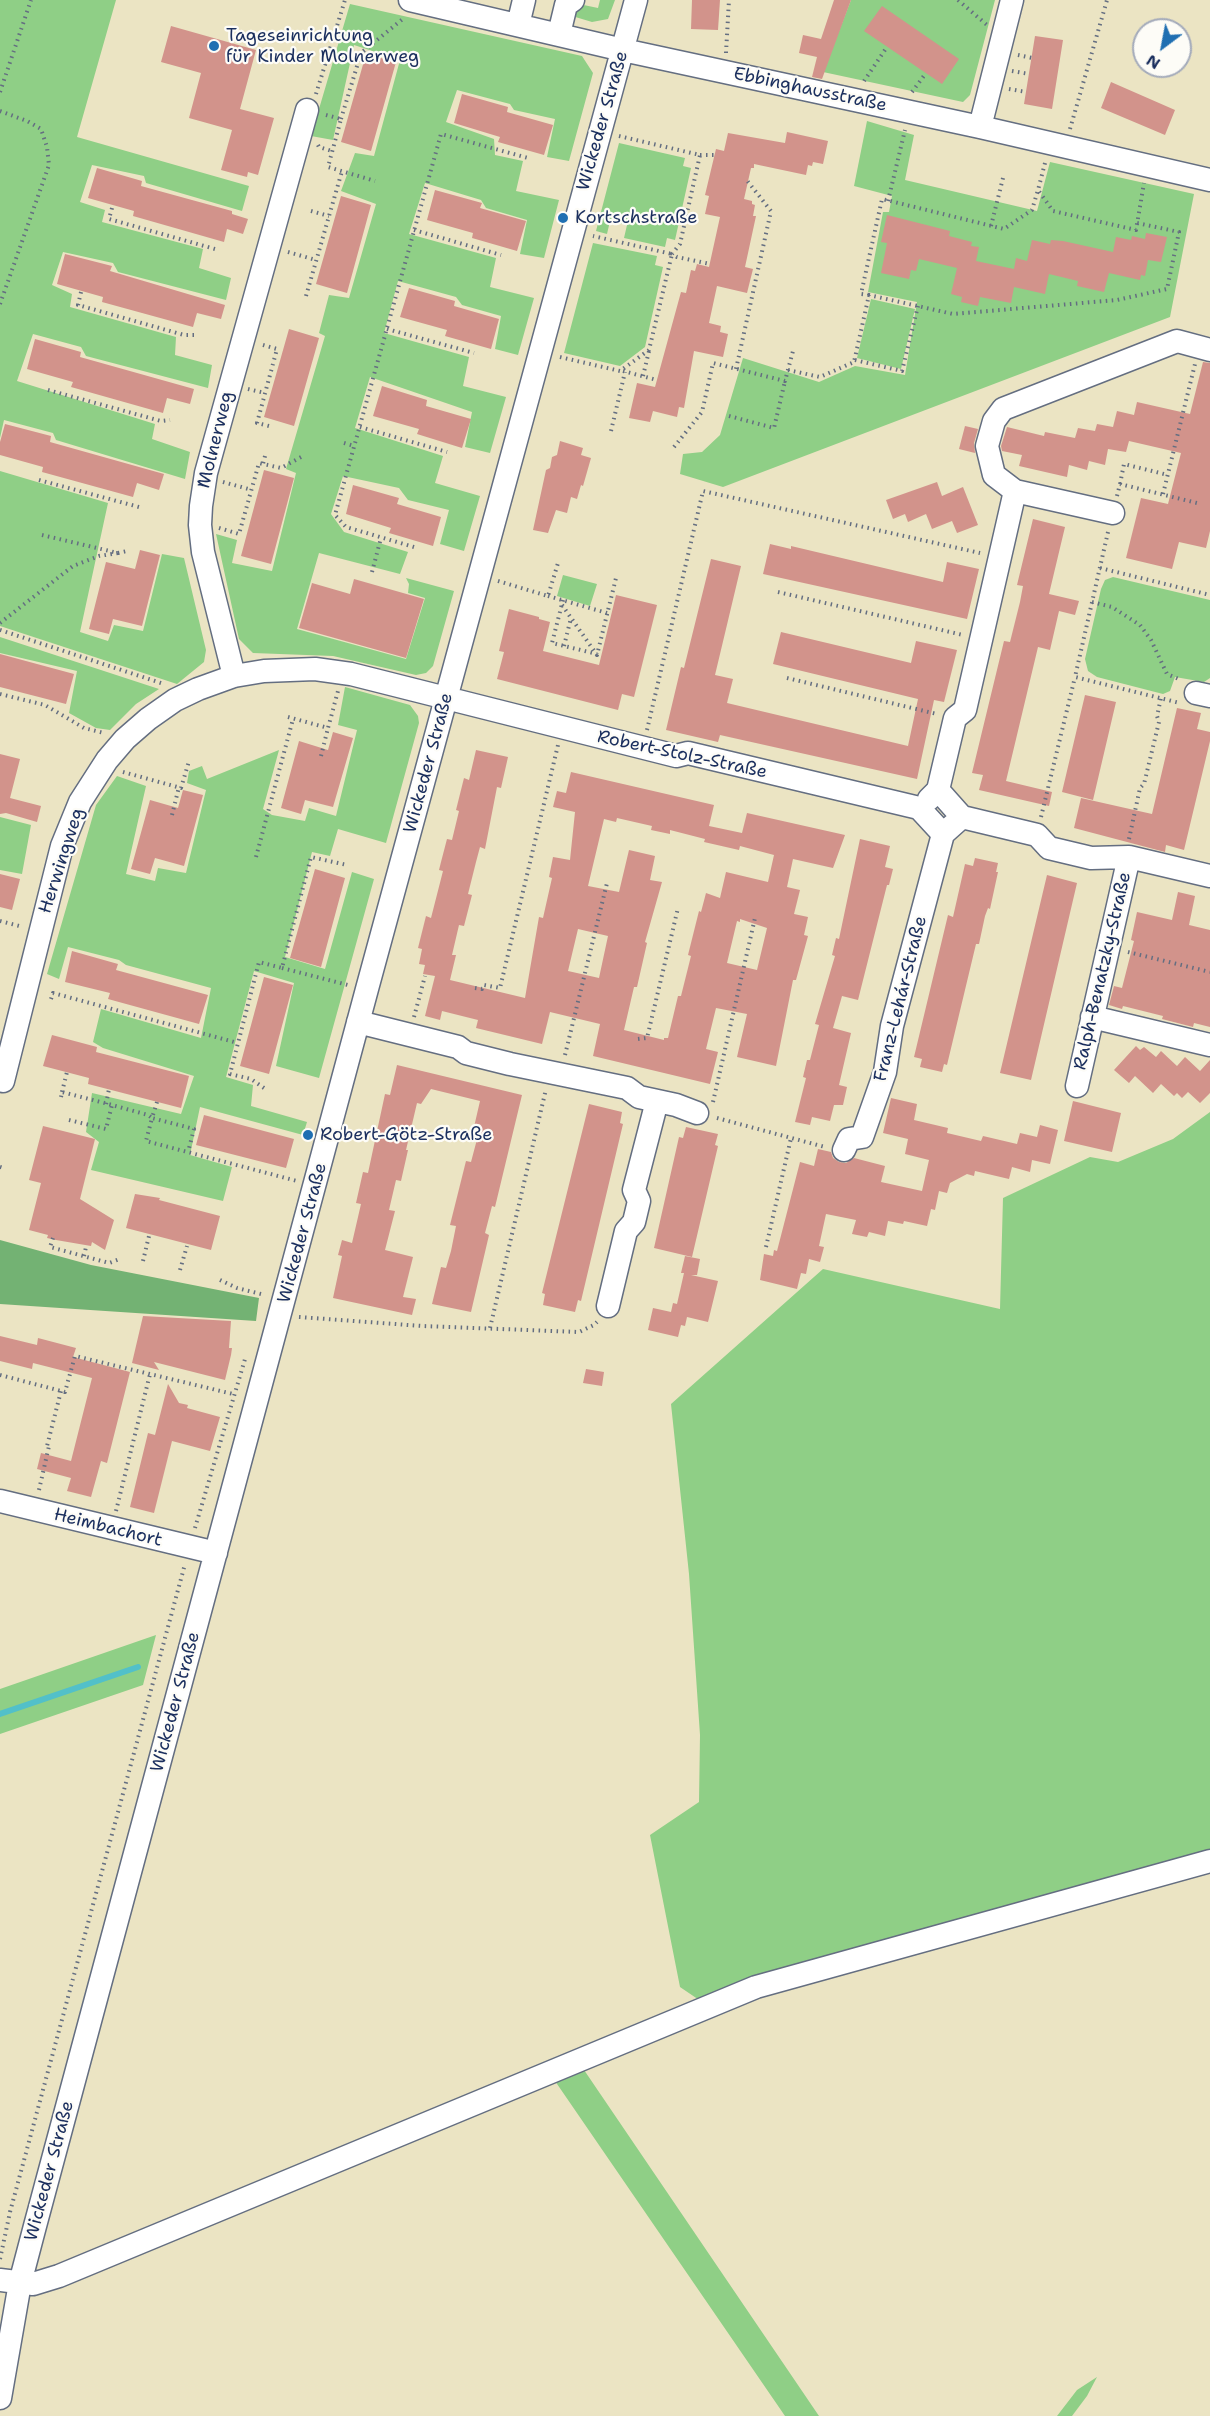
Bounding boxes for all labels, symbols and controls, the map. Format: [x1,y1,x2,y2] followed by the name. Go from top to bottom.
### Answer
[1132,18,1192,78] north arrow
[226,25,419,68] place label: Tageseinrichtung für Kinder Molnerweg
[207,39,221,53] marker: Tageseinrichtung für Kinder Molnerweg
[573,49,633,193] street label: Wickeder Straße
[1142,50,1164,74] text: N
[731,63,889,117] street label: Ebbinghausstraße
[575,207,697,229] place label: Kortschstraße
[556,211,570,225] marker: Kortschstraße
[194,389,238,491] street label: Molnerweg
[400,691,458,835] street label: Wickeder Straße
[595,726,769,784] street label: Robert-Stolz-Straße
[35,806,89,916] street label: Herwingweg
[1070,870,1136,1072] street label: Ralph-Benatzky-Straße
[870,914,932,1084] street label: Franz-Lehár-Straße
[320,1124,492,1146] place label: Robert-Götz-Straße
[301,1128,315,1142] marker: Robert-Götz-Straße
[274,1161,332,1305] street label: Wickeder Straße
[51,1504,165,1552] street label: Heimbachort
[147,1630,205,1774] street label: Wickeder Straße
[21,2099,79,2243] street label: Wickeder Straße

